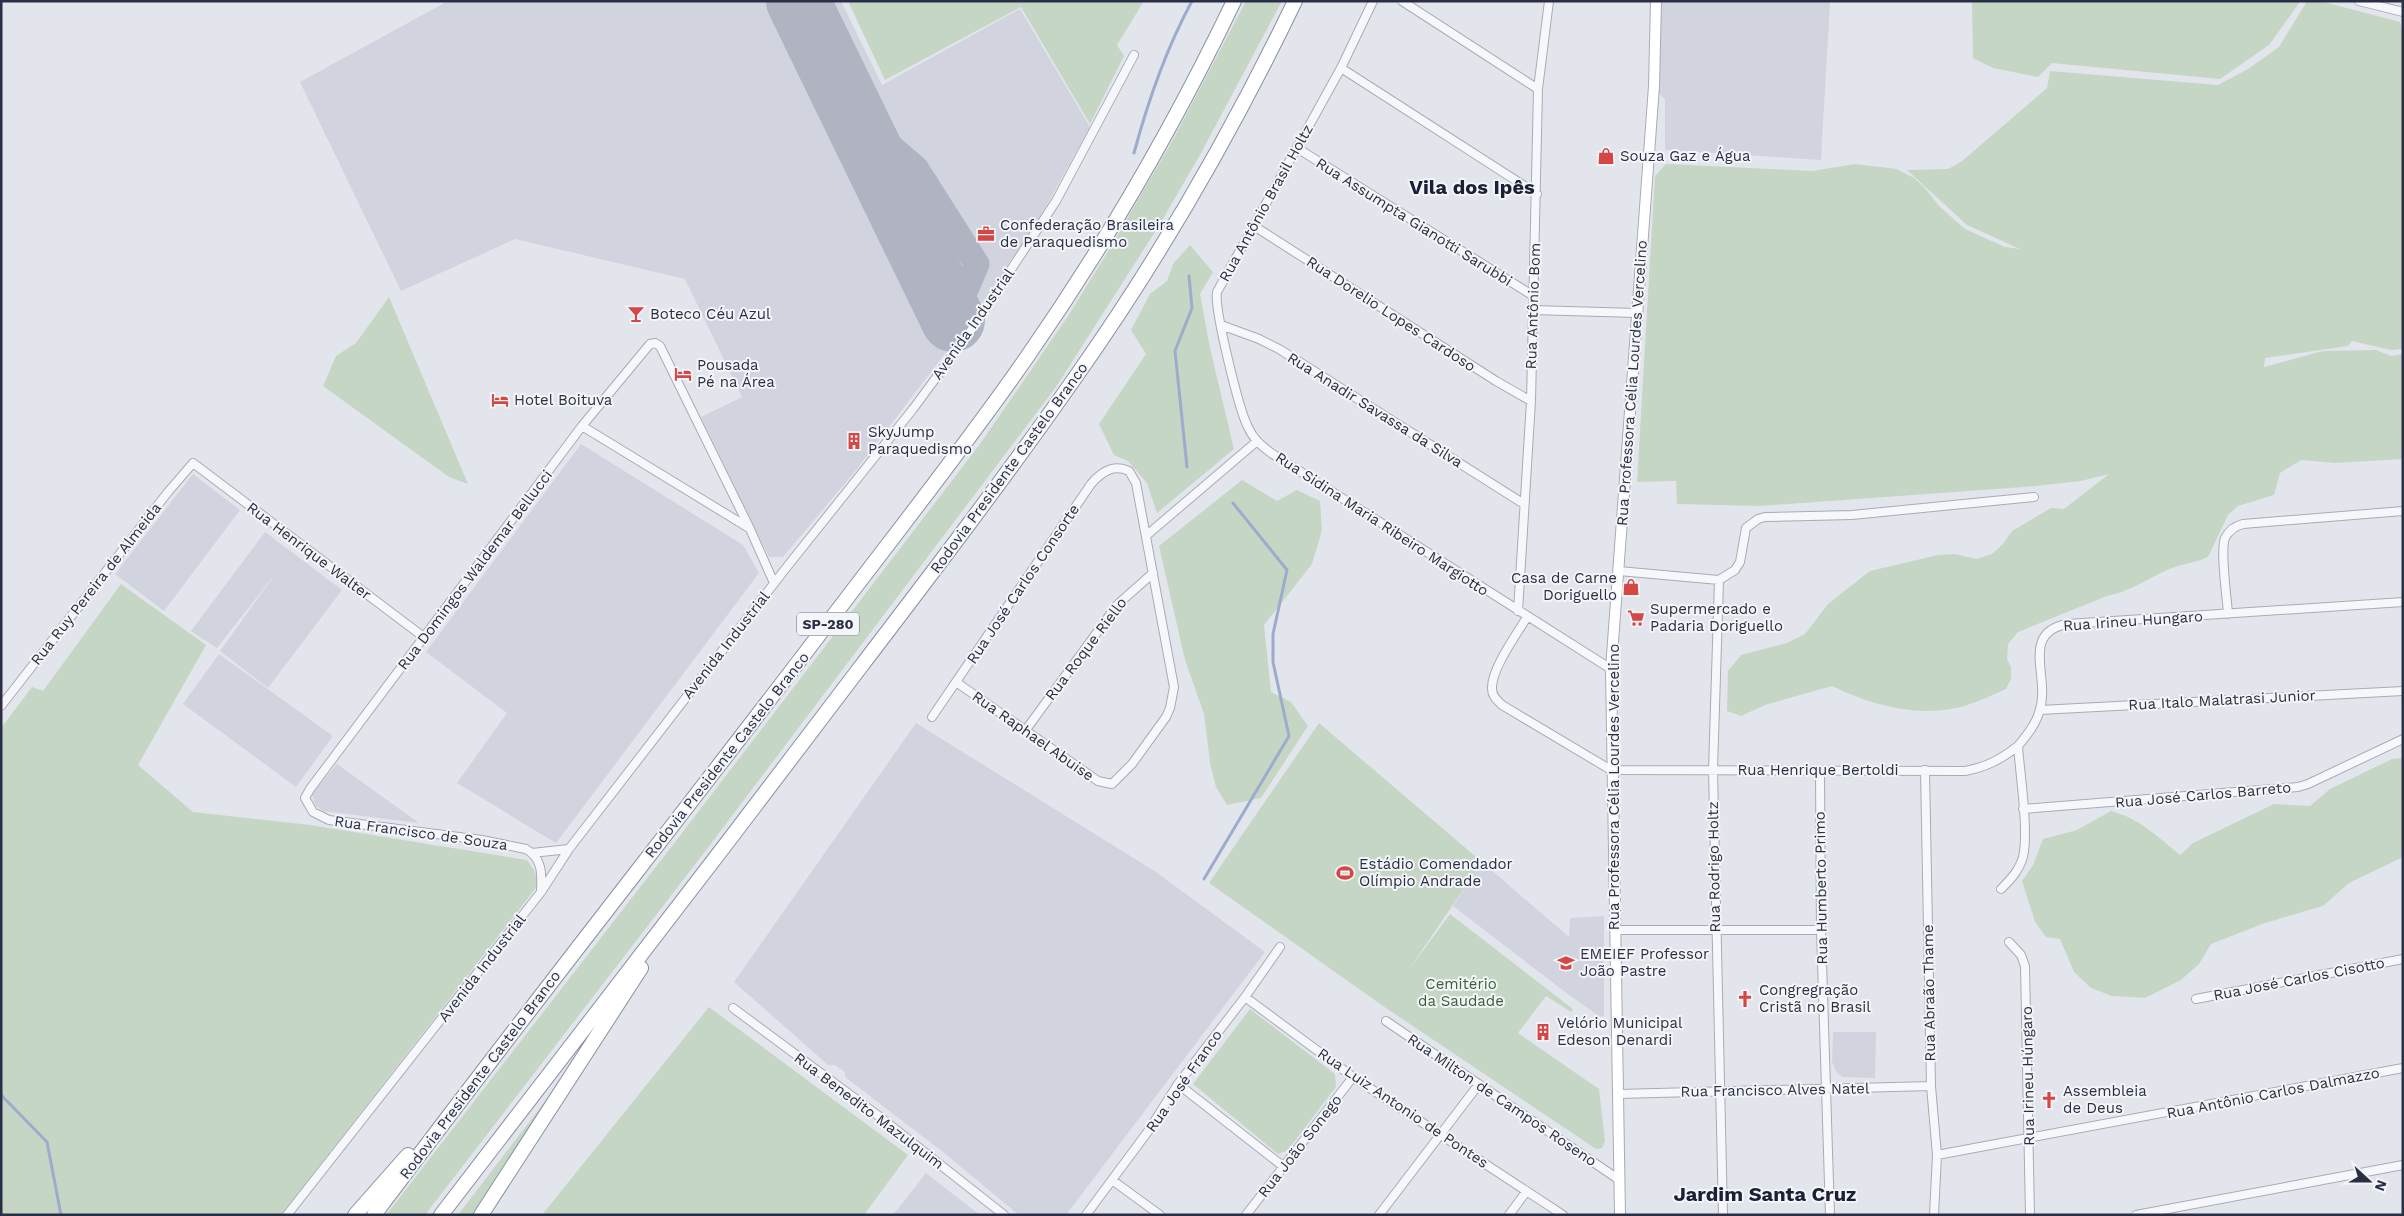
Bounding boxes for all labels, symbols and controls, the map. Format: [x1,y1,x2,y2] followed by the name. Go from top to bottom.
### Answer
[1215,121,1317,285] street label: Rua Antônio Brasil Holtz
[1596,146,1616,166] shop icon: Souza Gaz e Água
[1620,147,1751,165] place label: Souza Gaz e Água
[1313,154,1515,290] street label: Rua Assumpta Gianotti Sarubbi
[1409,175,1535,199] district label: Vila dos Ipês
[1000,216,1175,251] place label: Confederação Brasileira de Paraquedismo
[976,224,996,244] office icon: Confederação Brasileira de Paraquedismo
[1613,240,1651,526] street label: Rua Professora Célia Lourdes Vercelino
[1522,242,1544,370] street label: Rua Antônio Bom
[1303,252,1479,376] street label: Rua Dorelio Lopes Cardoso
[928,265,1018,383] street label: Avenida Industrial
[626,304,646,324] bar icon: Boteco Céu Azul
[650,305,771,323] place label: Boteco Céu Azul
[1284,349,1466,472] street label: Rua Anadir Savassa da Silva
[697,356,775,391] place label: Pousada Pé na Área
[926,359,1092,577] street label: Rodovia Presidente Castelo Branco
[673,364,693,384] hotel icon: Pousada Pé na Área
[490,390,510,410] hotel icon: Hotel Boituva
[514,391,613,409] place label: Hotel Boituva
[868,423,972,458] place label: SkyJump Paraquedismo
[844,431,864,451] building icon: SkyJump Paraquedismo
[1272,448,1492,600] street label: Rua Sidina Maria Ribeiro Margiotto
[394,466,556,674] street label: Rua Domingos Waldemar Bellucci
[243,498,375,604] street label: Rua Henrique Walter
[27,499,165,669] street label: Rua Ruy Pereira de Almeida
[963,501,1083,667] street label: Rua José Carlos Consorte
[1511,569,1617,604] place label: Casa de Carne Doriguello
[1621,577,1641,597] shop icon: Casa de Carne Doriguello
[678,587,774,702] street label: Avenida Industrial
[1041,594,1131,704] street label: Rua Roque Riello
[1650,600,1783,635] place label: Supermercado e Padaria Doriguello
[2063,607,2203,635] street label: Rua Irineu Hungaro
[1626,608,1646,628] supermarket icon: Supermercado e Padaria Doriguello
[797,612,859,636] road number: SP-280
[1605,644,1623,930] street label: Rua Professora Célia Lourdes Vercelino
[641,648,813,862] street label: Rodovia Presidente Castelo Branco
[2128,686,2316,714] street label: Rua Italo Malatrasi Junior
[969,687,1097,785] street label: Rua Raphael Abuise
[1737,761,1899,779] street label: Rua Henrique Bertoldi
[2114,778,2292,812] street label: Rua José Carlos Barreto
[1704,801,1724,933] street label: Rua Rodrigo Holtz
[1811,811,1831,965] street label: Rua Humberto Primo
[333,812,509,854] street label: Rua Francisco de Souza
[1359,855,1513,890] place label: Estádio Comendador Olímpio Andrade
[1335,863,1355,883] sports icon: Estádio Comendador Olímpio Andrade
[434,910,530,1025] street label: Avenida Industrial
[1919,924,1939,1062] street label: Rua Abraão Thame
[1580,945,1709,980] place label: EMEIEF Professor João Pastre
[1556,953,1576,973] school or university icon: EMEIEF Professor João Pastre
[2212,954,2386,1004] street label: Rua José Carlos Cisotto
[396,967,564,1183] street label: Rodovia Presidente Castelo Branco
[1418,975,1504,1010] park label: Cemitério da Saudade
[1759,981,1871,1016] place label: Congregração Cristã no Brasil
[1735,989,1755,1009] church icon: Congregração Cristã no Brasil
[2018,1006,2038,1146] street label: Rua Irineu Húngaro
[1557,1014,1683,1049] place label: Velório Municipal Edeson Denardi
[1533,1022,1553,1042] building icon: Velório Municipal Edeson Denardi
[1142,1026,1226,1136] street label: Rua José Franco
[1404,1030,1600,1170] street label: Rua Milton de Campos Roseno
[1314,1044,1492,1172] street label: Rua Luiz Antonio de Pontes
[791,1049,947,1173] street label: Rua Benedito Mazulquim
[2165,1064,2381,1122] street label: Rua Antônio Carlos Dalmazzo
[1680,1079,1870,1101] street label: Rua Francisco Alves Natel
[2063,1082,2147,1117] place label: Assembleia de Deus
[2039,1090,2059,1110] church icon: Assembleia de Deus
[1254,1091,1346,1201] street label: Rua João Sonego
[2344,1156,2394,1206] north arrow
[2372,1178,2390,1193] text: N
[1674,1182,1856,1206] district label: Jardim Santa Cruz

